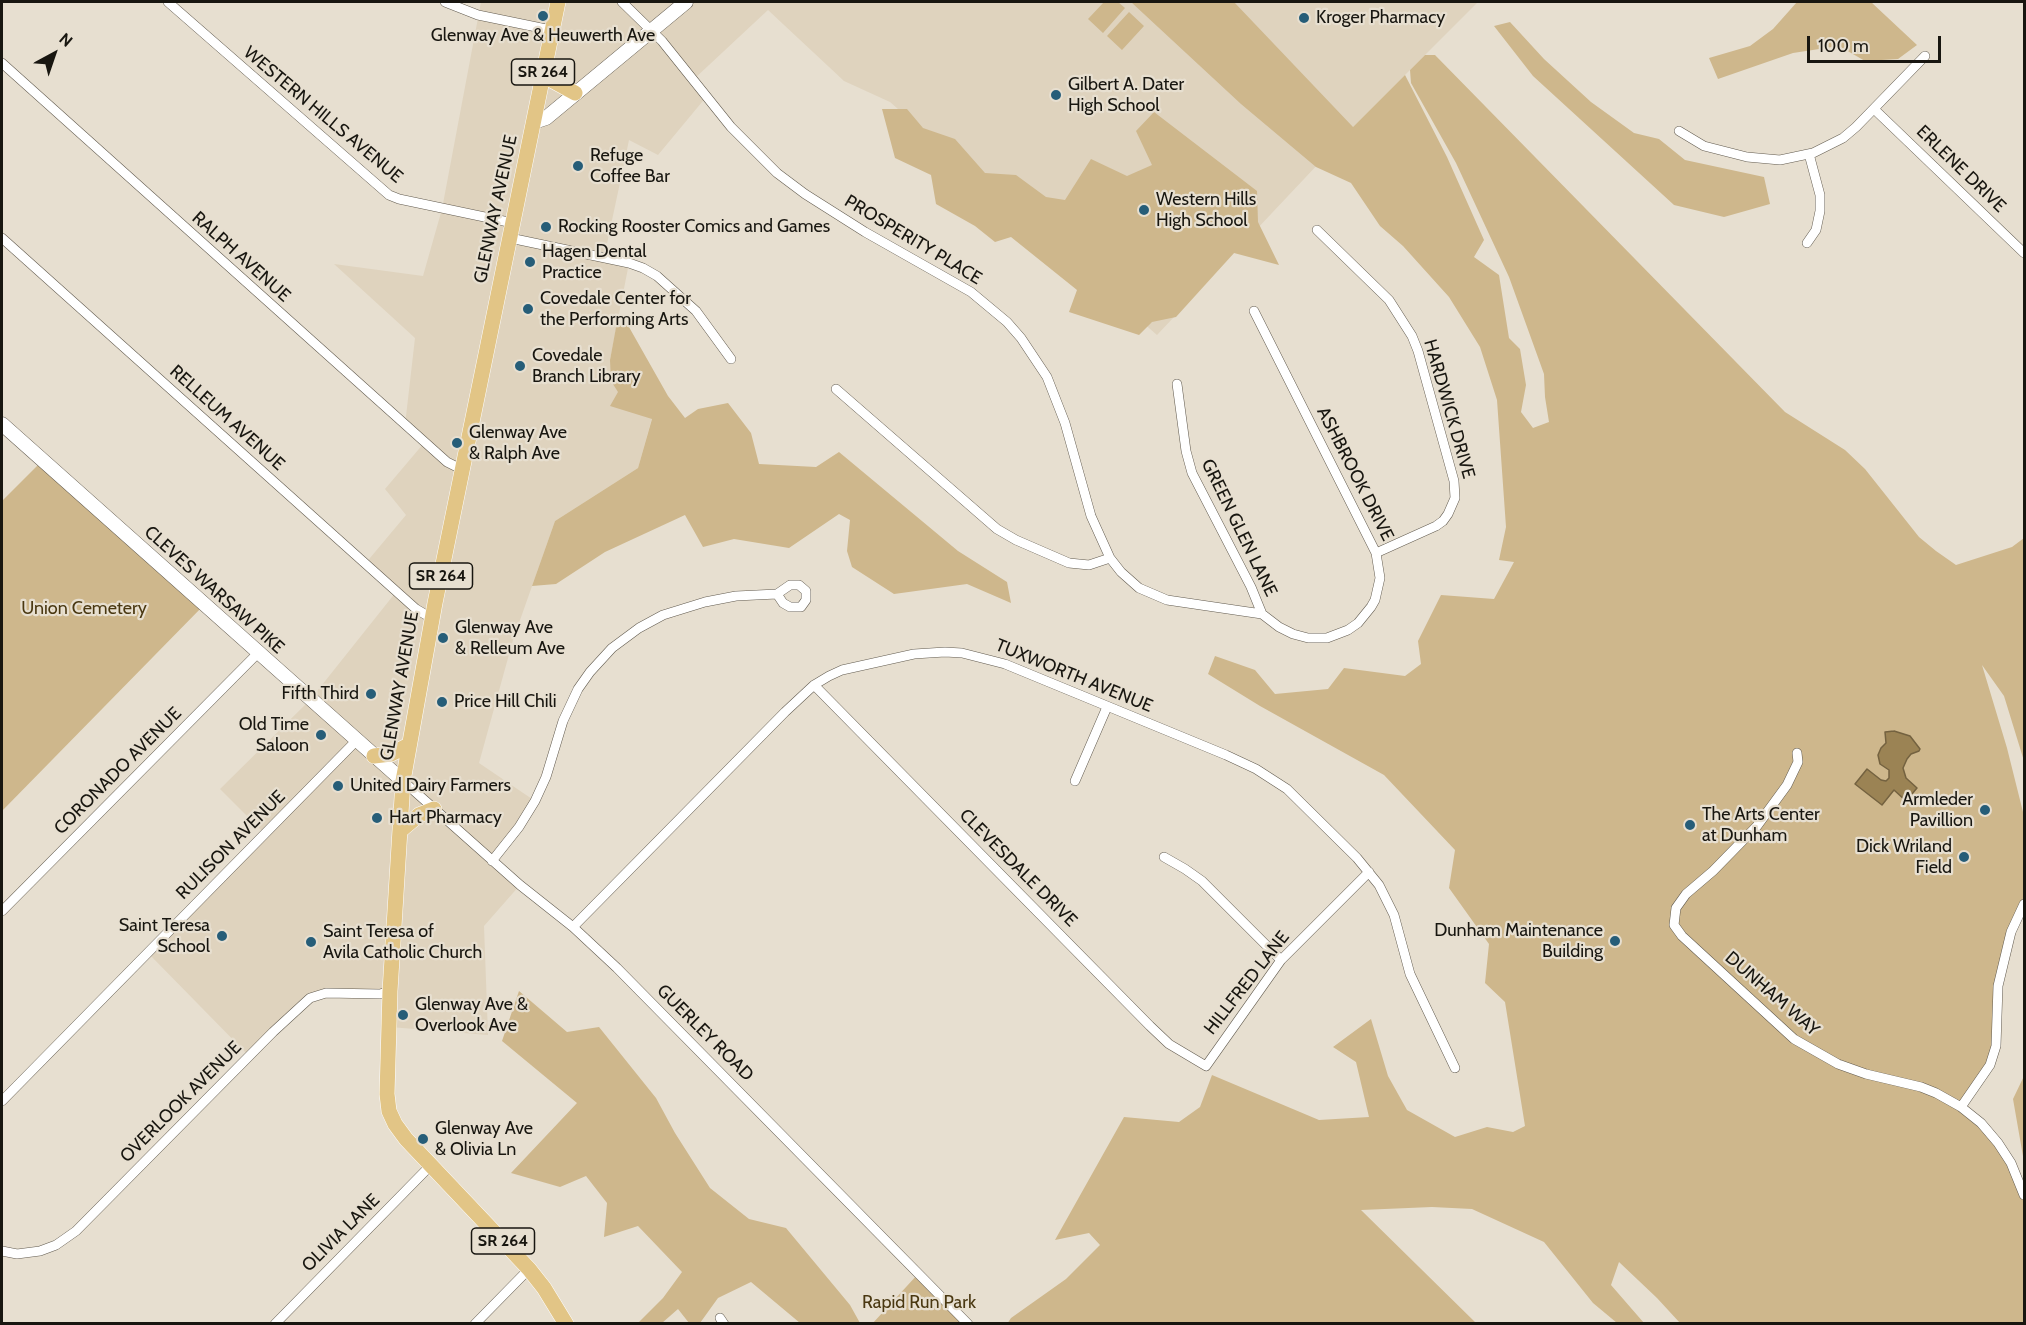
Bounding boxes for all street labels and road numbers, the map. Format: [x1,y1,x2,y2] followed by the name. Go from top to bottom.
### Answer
[239,42,407,188] street label: WESTERN HILLS AVENUE
[512,59,574,85] road number: SR 264
[1912,121,2010,217] street label: ERLENE DRIVE
[470,133,522,285] street label: GLENWAY AVENUE
[840,190,986,290] street label: PROSPERITY PLACE
[187,207,295,307] street label: RALPH AVENUE
[1419,337,1479,481] street label: HARDWICK DRIVE
[165,361,289,475] street label: RELLEUM AVENUE
[1312,403,1398,545] street label: ASHBROOK DRIVE
[1196,456,1282,600] street label: GREEN GLEN LANE
[140,521,288,659] street label: CLEVES WARSAW PIKE
[410,563,472,589] road number: SR 264
[376,610,424,762] street label: GLENWAY AVENUE
[992,635,1156,717] street label: TUXWORTH AVENUE
[50,703,186,839] street label: CORONADO AVENUE
[172,786,290,904] street label: RULISON AVENUE
[954,804,1082,932] street label: CLEVESDALE DRIVE
[1200,927,1294,1039] street label: HILLFRED LANE
[1720,947,1824,1041] street label: DUNHAM WAY
[652,980,758,1086] street label: GUERLEY ROAD
[116,1037,246,1167] street label: OVERLOOK AVENUE
[298,1190,384,1276] street label: OLIVIA LANE
[472,1228,534,1254] road number: SR 264

